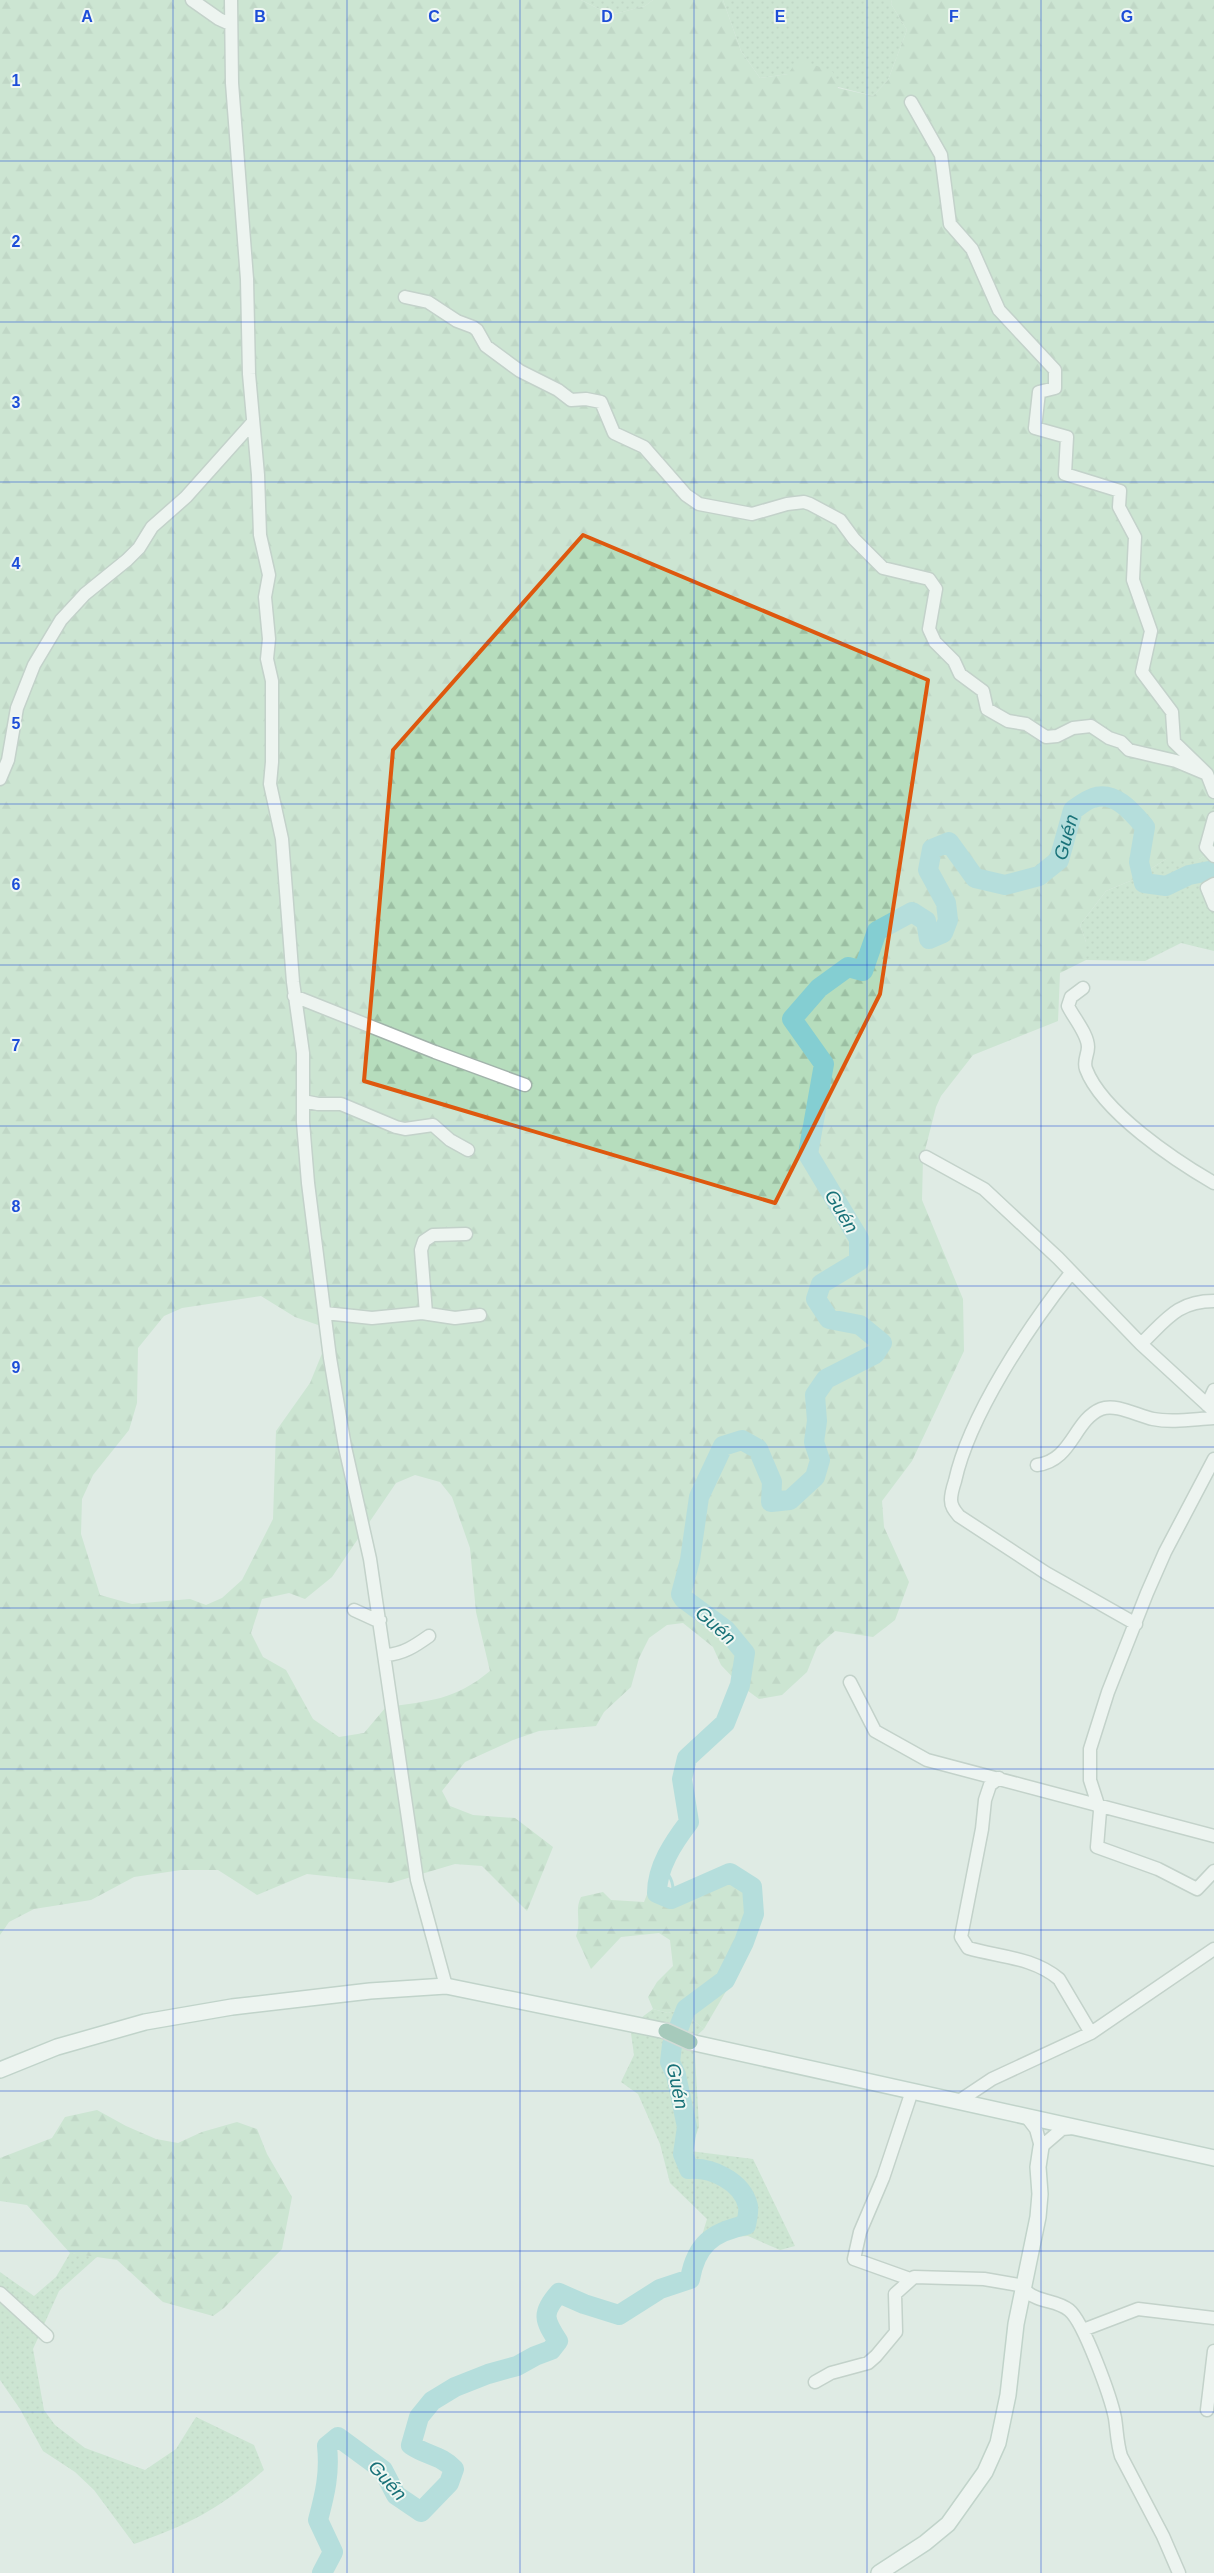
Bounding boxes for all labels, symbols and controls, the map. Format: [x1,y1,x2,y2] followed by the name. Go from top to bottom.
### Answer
[81,8,93,25] text: A
[254,8,266,25] text: B
[428,8,440,25] text: C
[601,8,613,25] text: D
[775,8,786,25] text: E
[949,8,959,25] text: F
[1121,8,1133,25] text: G
[12,72,21,89] text: 1
[12,233,21,250] text: 2
[12,394,21,411] text: 3
[12,555,21,572] text: 4
[12,715,21,732] text: 5
[1050,812,1082,862] water label: Guén
[12,876,21,893] text: 6
[12,1037,21,1054] text: 7
[821,1186,863,1237] water label: Guén
[12,1198,21,1215] text: 8
[12,1359,21,1376] text: 9
[691,1602,740,1649] water label: Guén
[662,2061,693,2111] water label: Guén
[364,2456,411,2505] water label: Guén

